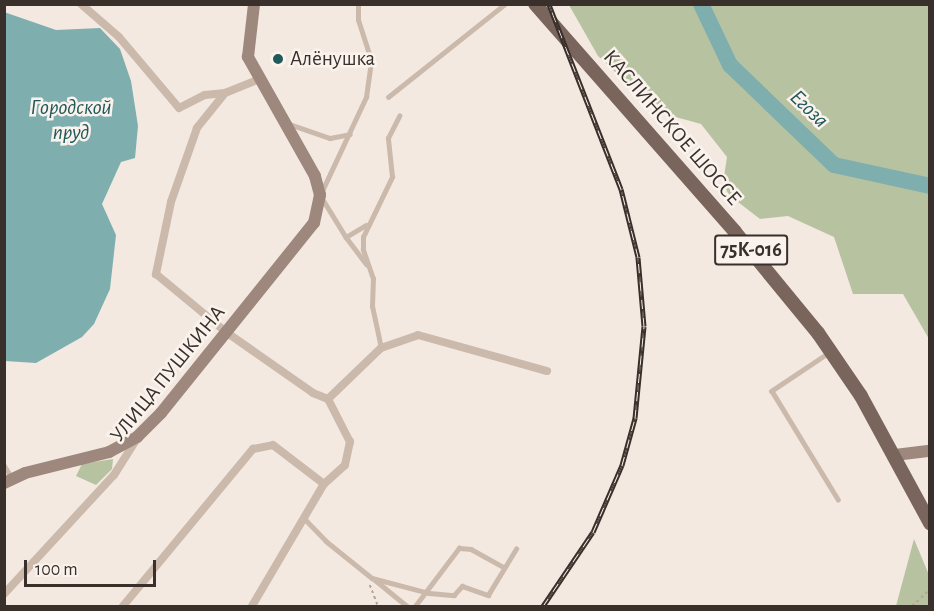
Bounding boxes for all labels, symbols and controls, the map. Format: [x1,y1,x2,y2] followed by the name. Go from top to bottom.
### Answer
[597,45,747,211] street label: КАСЛИНСКОЕ ШОССЕ
[290,46,375,72] place label: Алёнушка
[271,52,285,66] marker: Алёнушка
[784,84,834,134] water label: Егоза
[30,94,112,146] water label: Городской пруд
[714,233,789,267] road number: 75К-016
[105,301,231,447] street label: УЛИЦА ПУШКИНА
[27,548,159,586] scale bar
[35,561,78,579] text: 100 m

